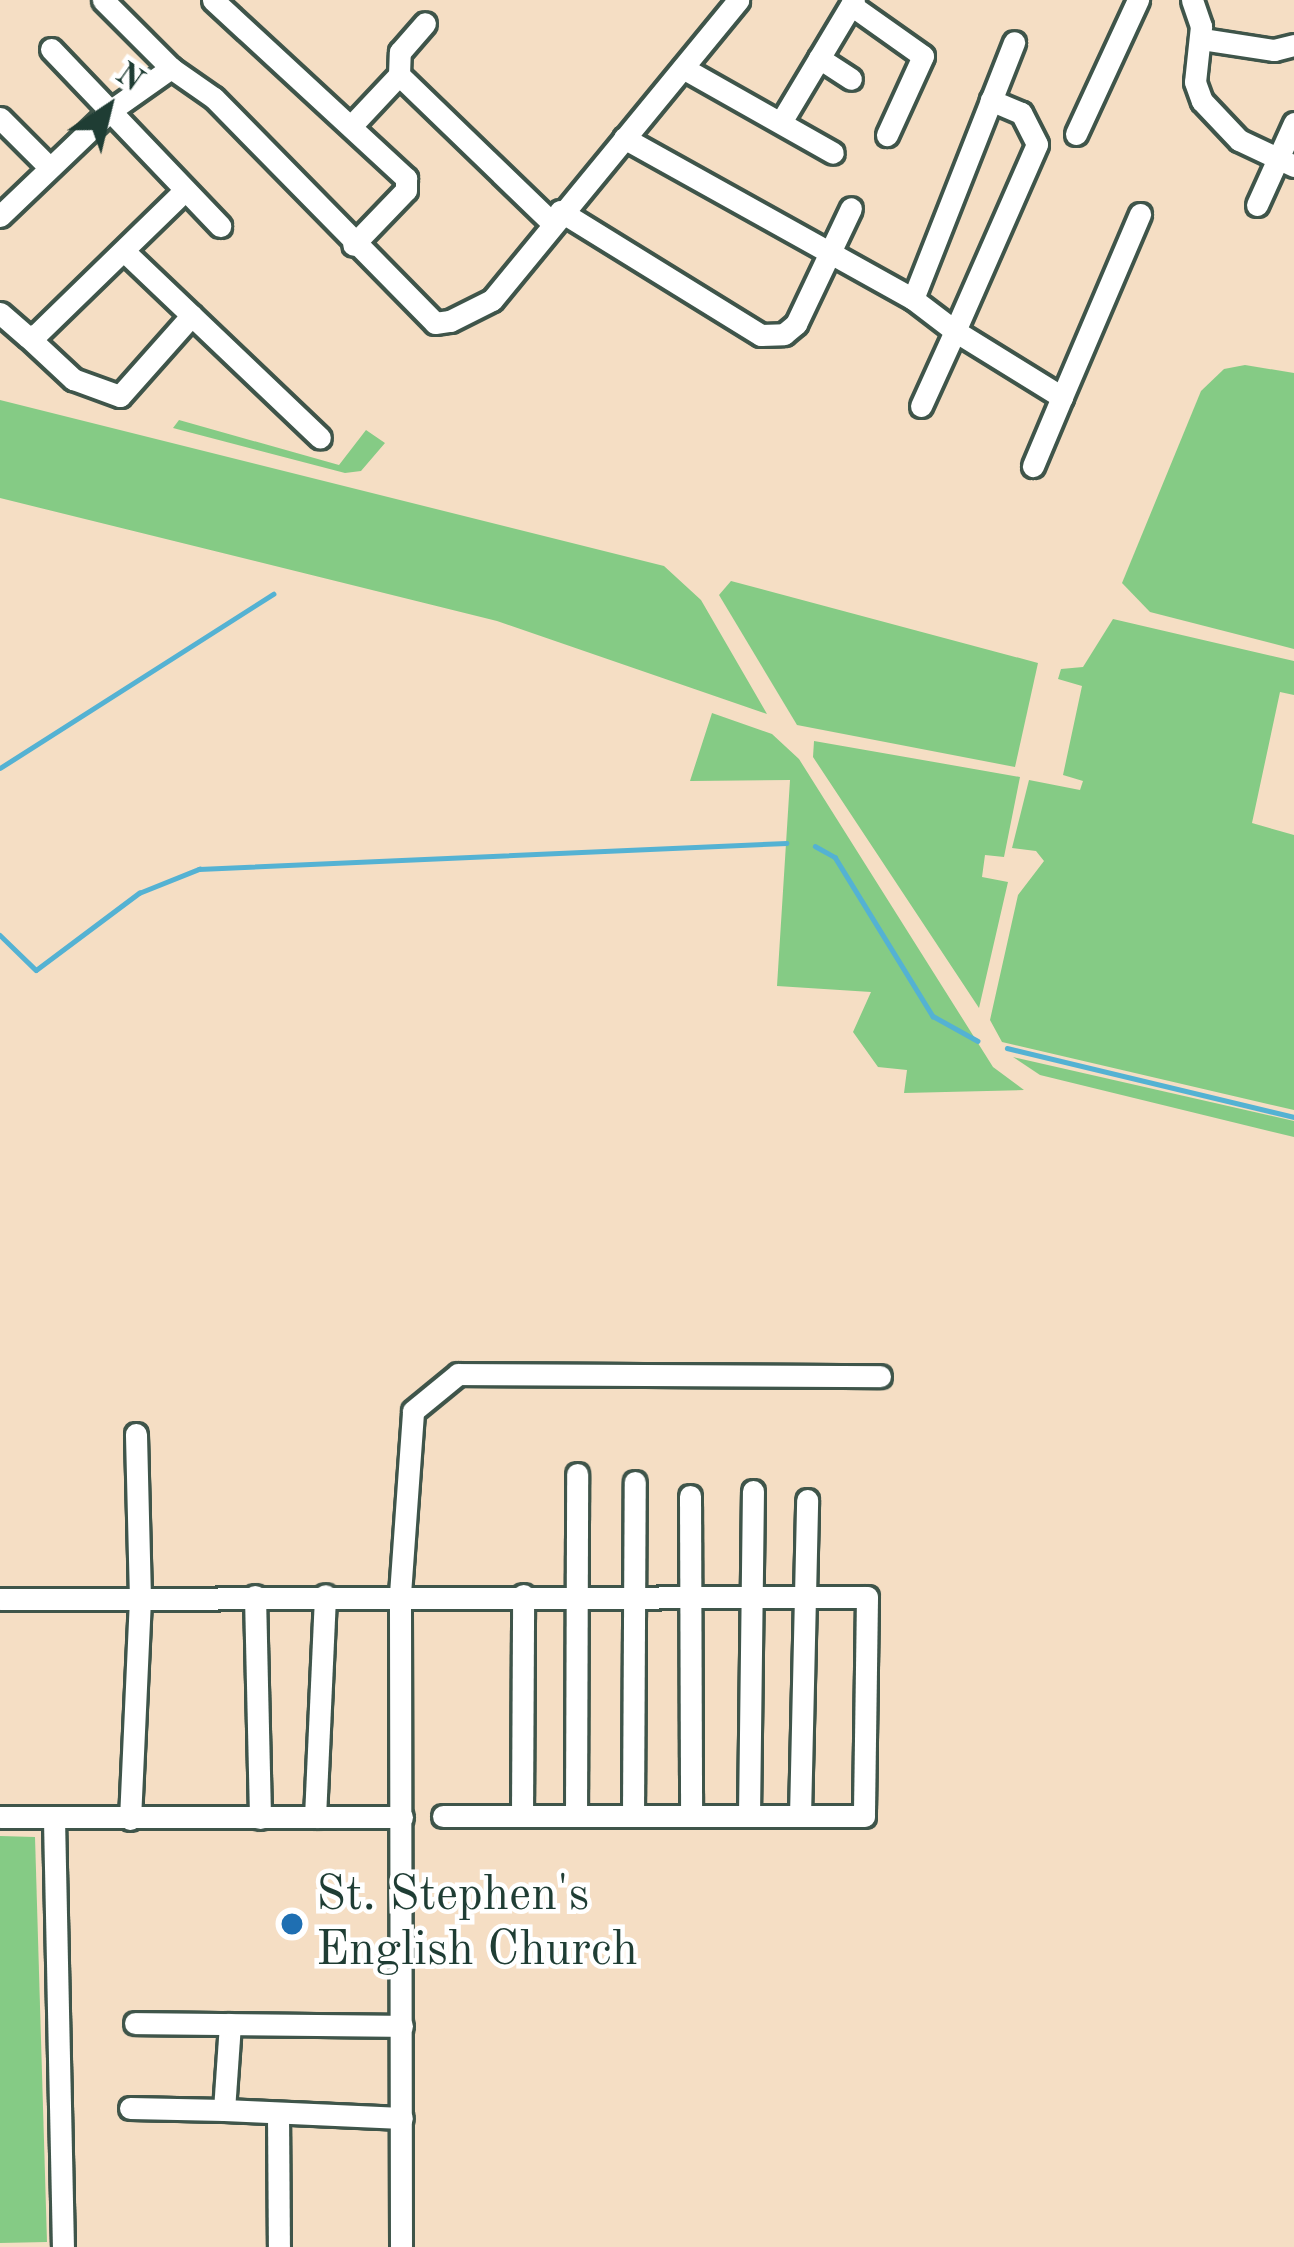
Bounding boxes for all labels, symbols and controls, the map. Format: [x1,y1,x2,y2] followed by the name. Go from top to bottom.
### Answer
[48,48,168,168] north arrow
[109,57,149,99] text: N
[316,1867,638,1980] place label: St. Stephen's English Church
[279,1911,305,1937] marker: St. Stephen's English Church

